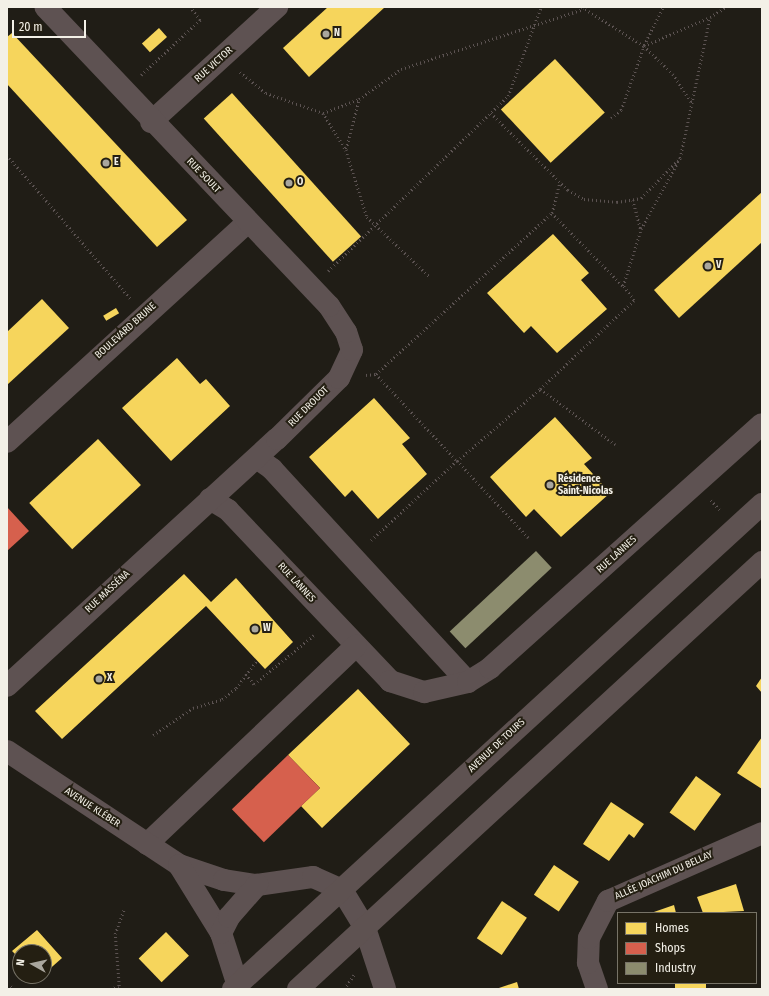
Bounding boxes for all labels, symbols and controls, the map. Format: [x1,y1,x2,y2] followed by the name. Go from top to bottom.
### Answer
[14,12,88,38] scale bar
[19,20,43,34] text: 20 m
[334,28,340,40] place label: N
[321,29,331,39] marker: N
[193,45,235,85] street label: RUE VICTOR
[184,156,222,196] street label: RUE SOULT
[114,157,119,169] place label: E
[101,158,111,168] marker: E
[297,177,303,189] place label: O
[284,178,294,188] marker: O
[716,260,721,272] place label: V
[703,261,713,271] marker: V
[93,300,159,362] street label: BOULEVARD BRUNE
[286,384,332,430] street label: RUE DROUOT
[558,473,613,496] place label: Résidence Saint-Nicolas
[545,480,555,490] marker: Résidence Saint-Nicolas
[595,534,639,576] street label: RUE LANNES
[275,561,317,605] street label: RUE LANNES
[83,568,133,616] street label: RUE MASSÉNA
[263,623,271,635] place label: W
[250,624,260,634] marker: W
[107,673,112,685] place label: X
[94,674,104,684] marker: X
[466,717,528,775] street label: AVENUE DE TOURS
[62,786,122,830] street label: AVENUE KLÉBER
[613,849,715,903] street label: ALLÉE JOACHIM DU BELLAY
[617,912,757,984] legend
[655,921,689,935] text: Homes
[655,941,685,955] text: Shops
[12,944,52,984] north arrow
[14,958,28,967] text: N
[655,961,696,975] text: Industry

